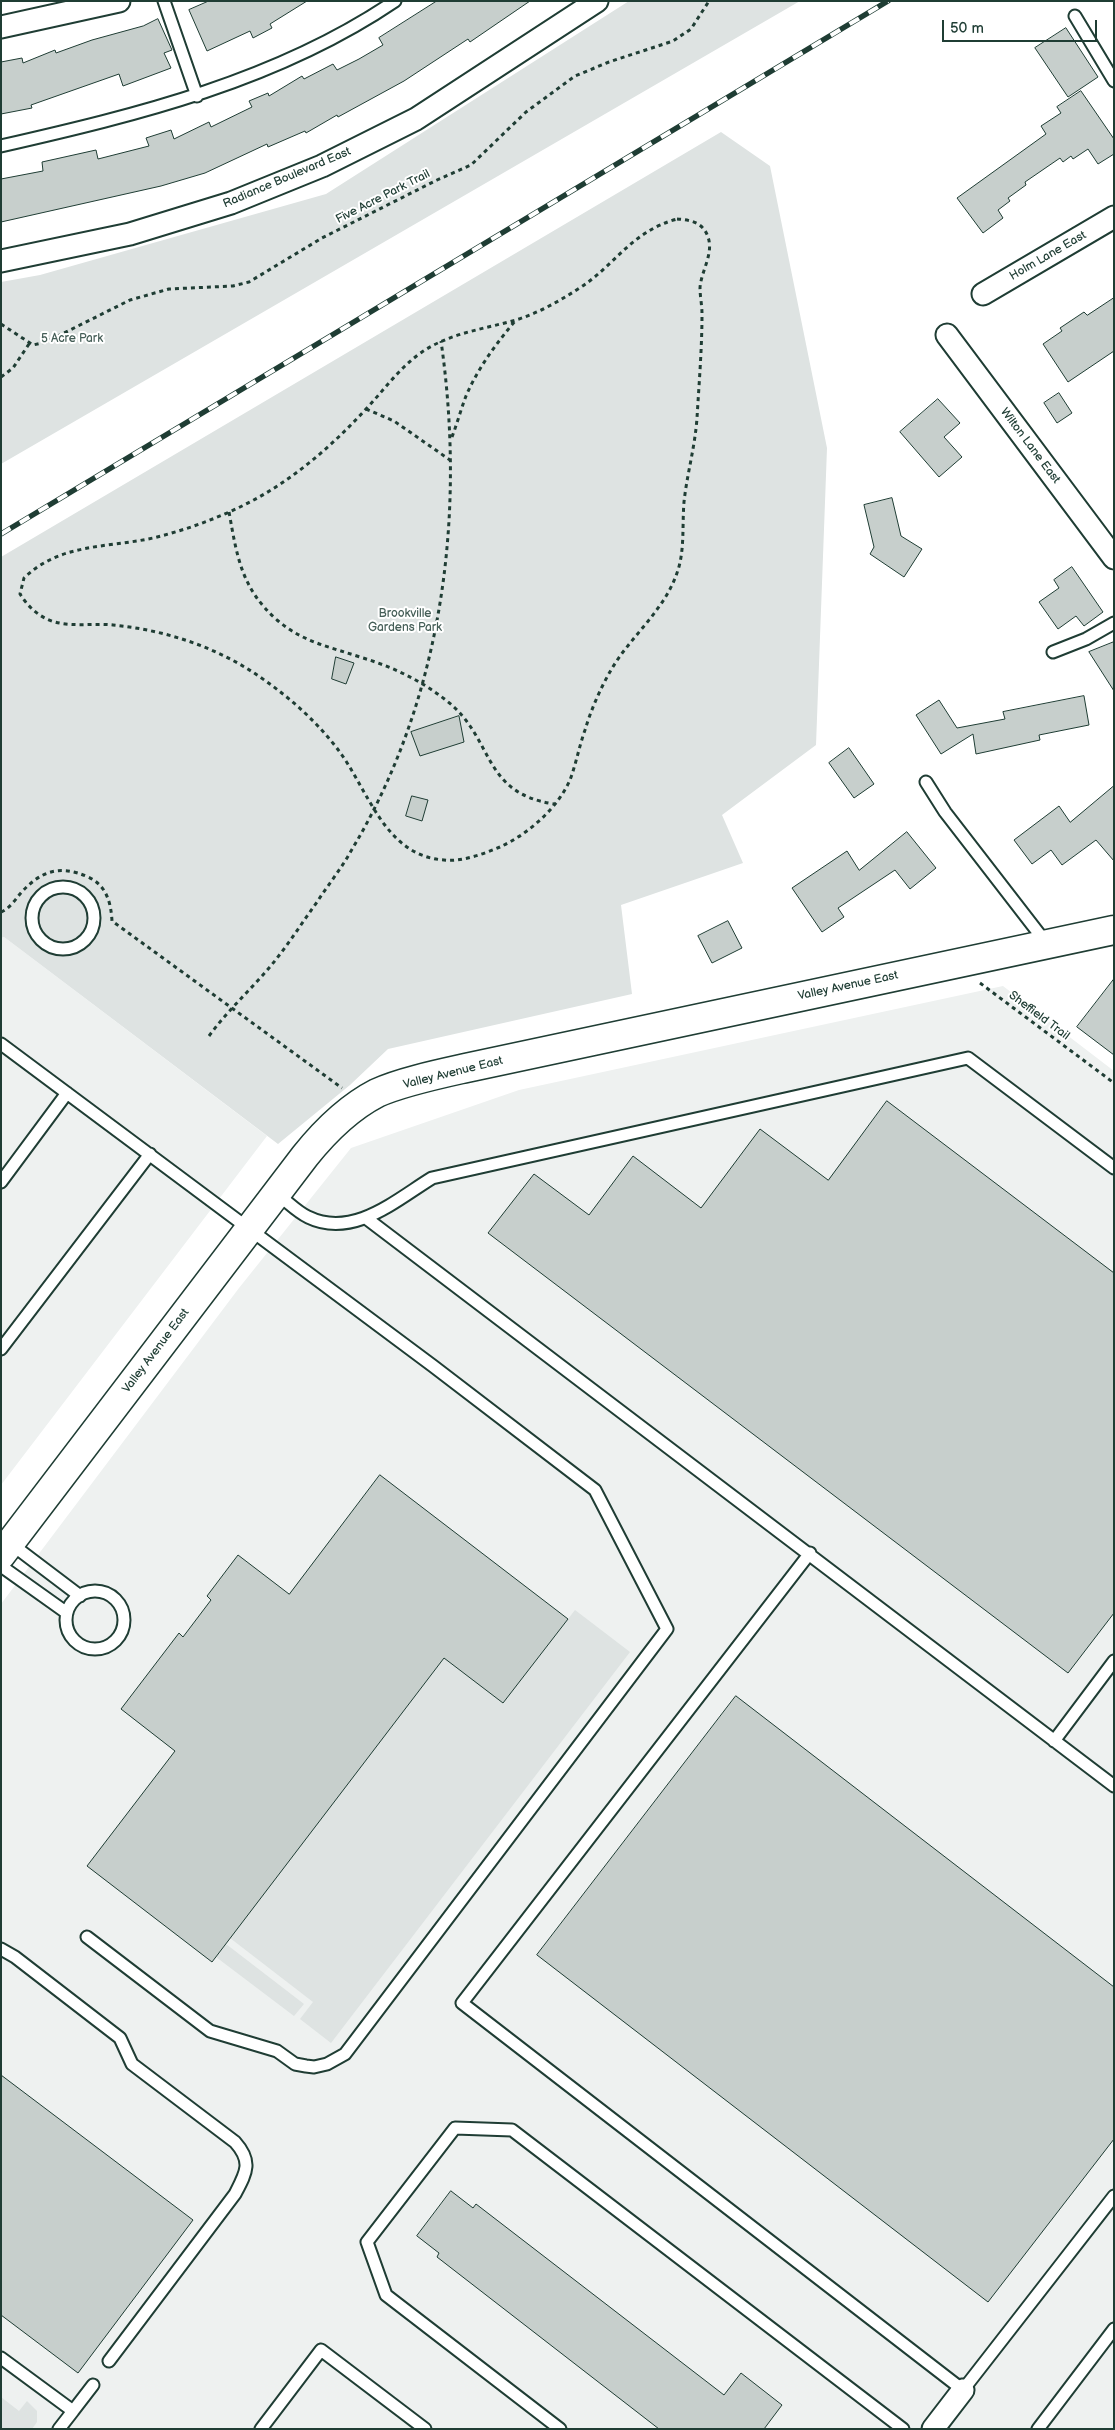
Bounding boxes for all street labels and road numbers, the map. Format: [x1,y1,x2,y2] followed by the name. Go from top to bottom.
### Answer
[221,145,353,211] street label: Radiance Boulevard East
[334,167,432,227] street label: Five Acre Park Trail
[1007,228,1089,284] street label: Holm Lane East
[997,405,1063,487] street label: Wilton Lane East
[797,968,899,1004] street label: Valley Avenue East
[1006,988,1072,1044] street label: Sheffield Trail
[402,1054,504,1092] street label: Valley Avenue East
[120,1306,192,1396] street label: Valley Avenue East

